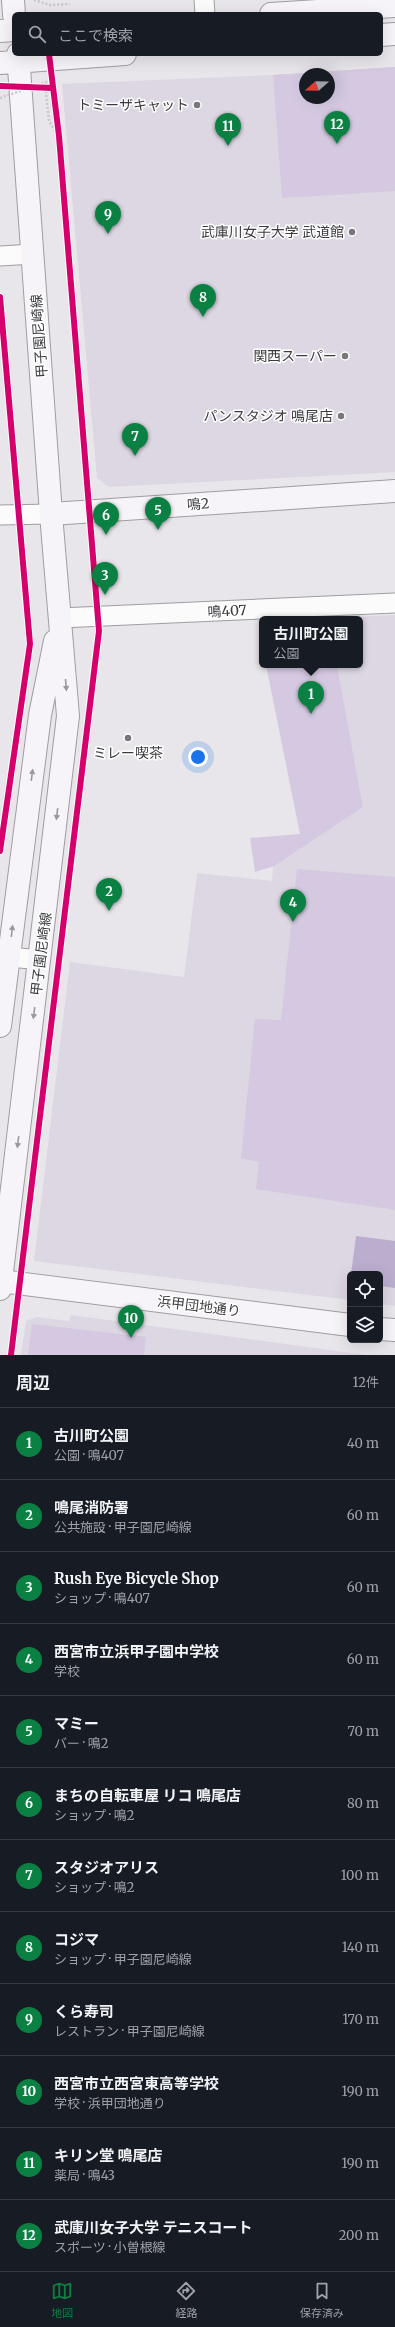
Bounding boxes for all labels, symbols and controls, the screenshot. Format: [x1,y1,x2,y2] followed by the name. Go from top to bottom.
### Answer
[12,12,383,56] search box
[26,23,48,45] icon: search
[58,26,133,45] text: ここで検索
[299,68,335,104] north arrow
[77,96,189,114] place label: トミーザキャット
[192,100,202,110] marker: トミーザキャット
[324,111,350,144] pin: 12
[215,113,241,146] pin: 11
[95,201,121,234] pin: 9
[201,223,344,241] place label: 武庫川女子大学 武道館
[347,227,357,237] marker: 武庫川女子大学 武道館
[190,284,216,317] pin: 8
[27,293,51,379] street label: 甲子園尼崎線
[253,347,337,365] place label: 関西スーパー
[340,351,350,361] marker: 関西スーパー
[203,407,333,425] place label: パンスタジオ 鳴尾店
[336,411,346,421] marker: パンスタジオ 鳴尾店
[122,423,148,456] pin: 7
[186,494,210,514] street label: 鳴2
[145,497,171,530] pin: 5
[93,502,119,535] pin: 6
[92,562,118,595] pin: 3
[207,601,247,621] street label: 鳴407
[259,616,363,668] popup
[273,624,349,643] text: 古川町公園
[273,645,300,662] text: 公園
[62,679,69,691] one-way arrow
[298,681,324,714] pin: 1
[123,733,133,743] marker: ミレー喫茶
[93,744,163,762] place label: ミレー喫茶
[188,747,208,767] your location
[29,769,35,781] one-way arrow
[54,808,60,820] one-way arrow
[96,878,122,911] pin: 2
[280,889,306,922] pin: 4
[27,911,55,997] street label: 甲子園尼崎線
[9,925,15,937] one-way arrow
[31,1007,37,1019] one-way arrow
[15,1136,21,1148] one-way arrow
[347,1271,383,1343] map controls
[347,1271,383,1307] button: locate
[156,1292,242,1320] street label: 浜甲団地通り
[118,1305,144,1338] pin: 10
[347,1307,383,1343] button: layers
[16,1372,50,1394] text: 周辺
[353,1374,379,1391] text: 12件
[54,1426,129,1445] text: 古川町公園
[26,1435,32,1452] text: 1
[347,1435,379,1452] text: 40 m
[54,1447,124,1464] text: 公園 · 鳴407
[54,1498,129,1517] text: 鳴尾消防署
[25,1507,33,1524] text: 2
[347,1507,379,1524] text: 60 m
[54,1519,192,1536] text: 公共施設 · 甲子園尼崎線
[54,1569,219,1588] text: Rush Eye Bicycle Shop
[25,1579,33,1596] text: 3
[347,1579,379,1596] text: 60 m
[54,1590,150,1607] text: ショップ · 鳴407
[54,1642,219,1661] text: 西宮市立浜甲子園中学校
[25,1651,33,1668] text: 4
[347,1651,379,1668] text: 60 m
[54,1663,80,1680] text: 学校
[54,1714,99,1733] text: マミー
[25,1723,33,1740] text: 5
[348,1723,379,1740] text: 70 m
[54,1735,108,1752] text: バー · 鳴2
[54,1786,241,1805] text: まちの自転車屋 リコ 鳴尾店
[25,1795,33,1812] text: 6
[347,1795,379,1812] text: 80 m
[54,1807,134,1824] text: ショップ · 鳴2
[54,1858,159,1877] text: スタジオアリス
[25,1867,33,1884] text: 7
[341,1867,379,1884] text: 100 m
[54,1879,134,1896] text: ショップ · 鳴2
[54,1930,99,1949] text: コジマ
[25,1939,33,1956] text: 8
[342,1939,379,1956] text: 140 m
[54,1951,192,1968] text: ショップ · 甲子園尼崎線
[54,2002,114,2021] text: くら寿司
[25,2011,33,2028] text: 9
[342,2011,379,2028] text: 170 m
[54,2023,205,2040] text: レストラン · 甲子園尼崎線
[54,2074,219,2093] text: 西宮市立西宮東高等学校
[22,2083,36,2100] text: 10
[342,2083,379,2100] text: 190 m
[54,2095,166,2112] text: 学校 · 浜甲団地通り
[54,2146,163,2165] text: キリン堂 鳴尾店
[23,2155,35,2172] text: 11
[342,2155,379,2172] text: 190 m
[54,2167,115,2184] text: 薬局 · 鳴43
[54,2218,253,2237] text: 武庫川女子大学 テニスコート
[22,2227,36,2244] text: 12
[339,2227,379,2244] text: 200 m
[54,2239,165,2256] text: スポーツ · 小曽根線
[51,2280,73,2320] tab: 地図
[175,2280,197,2320] tab: 経路
[300,2280,344,2320] tab: 保存済み

